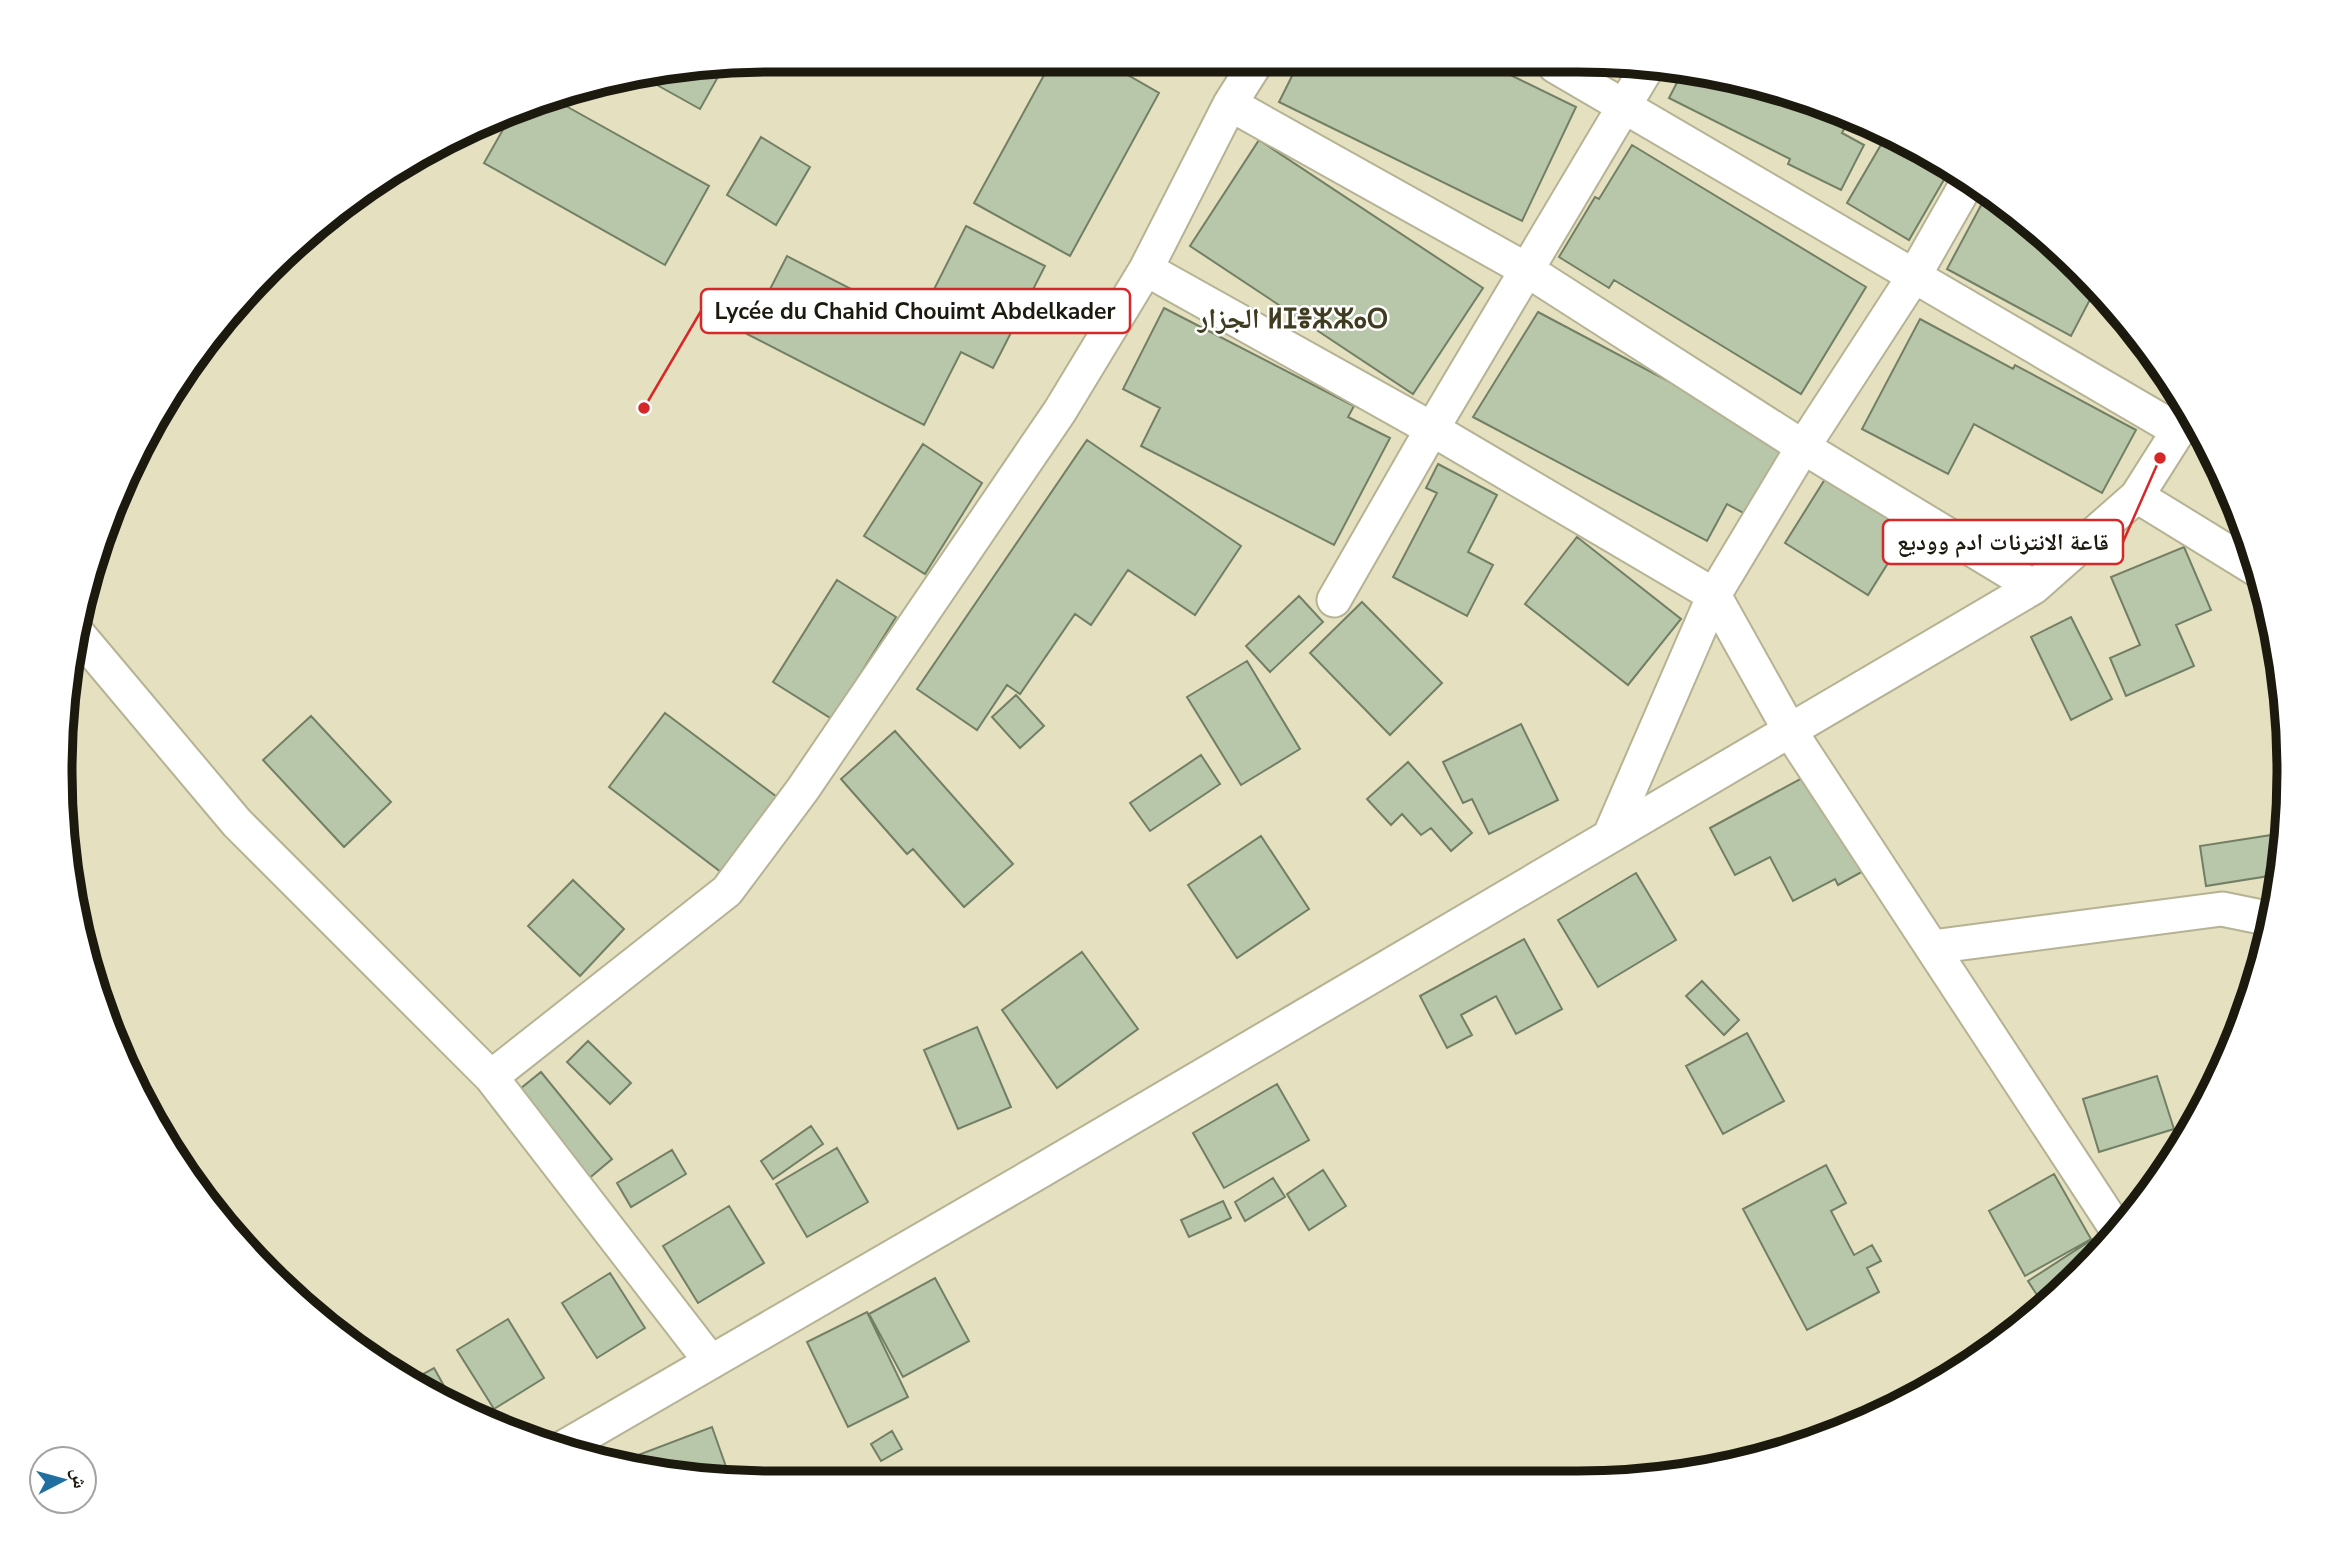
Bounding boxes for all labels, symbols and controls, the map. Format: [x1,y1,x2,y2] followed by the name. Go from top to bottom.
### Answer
[701,289,1130,333] callout: Lycée du Chahid Chouimt Abdelkader
[714,296,1116,327] text: Lycée du Chahid Chouimt Abdelkader
[1197,300,1388,338] district label: الجزار ⵍⵊⴻⵣⵣⴰⵔ
[1883,520,2123,564] callout: قاعة الانترنات ادم ووديع
[1897,527,2109,558] text: قاعة الانترنات ادم ووديع
[28,1445,98,1515] north arrow
[65,1467,93,1490] text: ش

